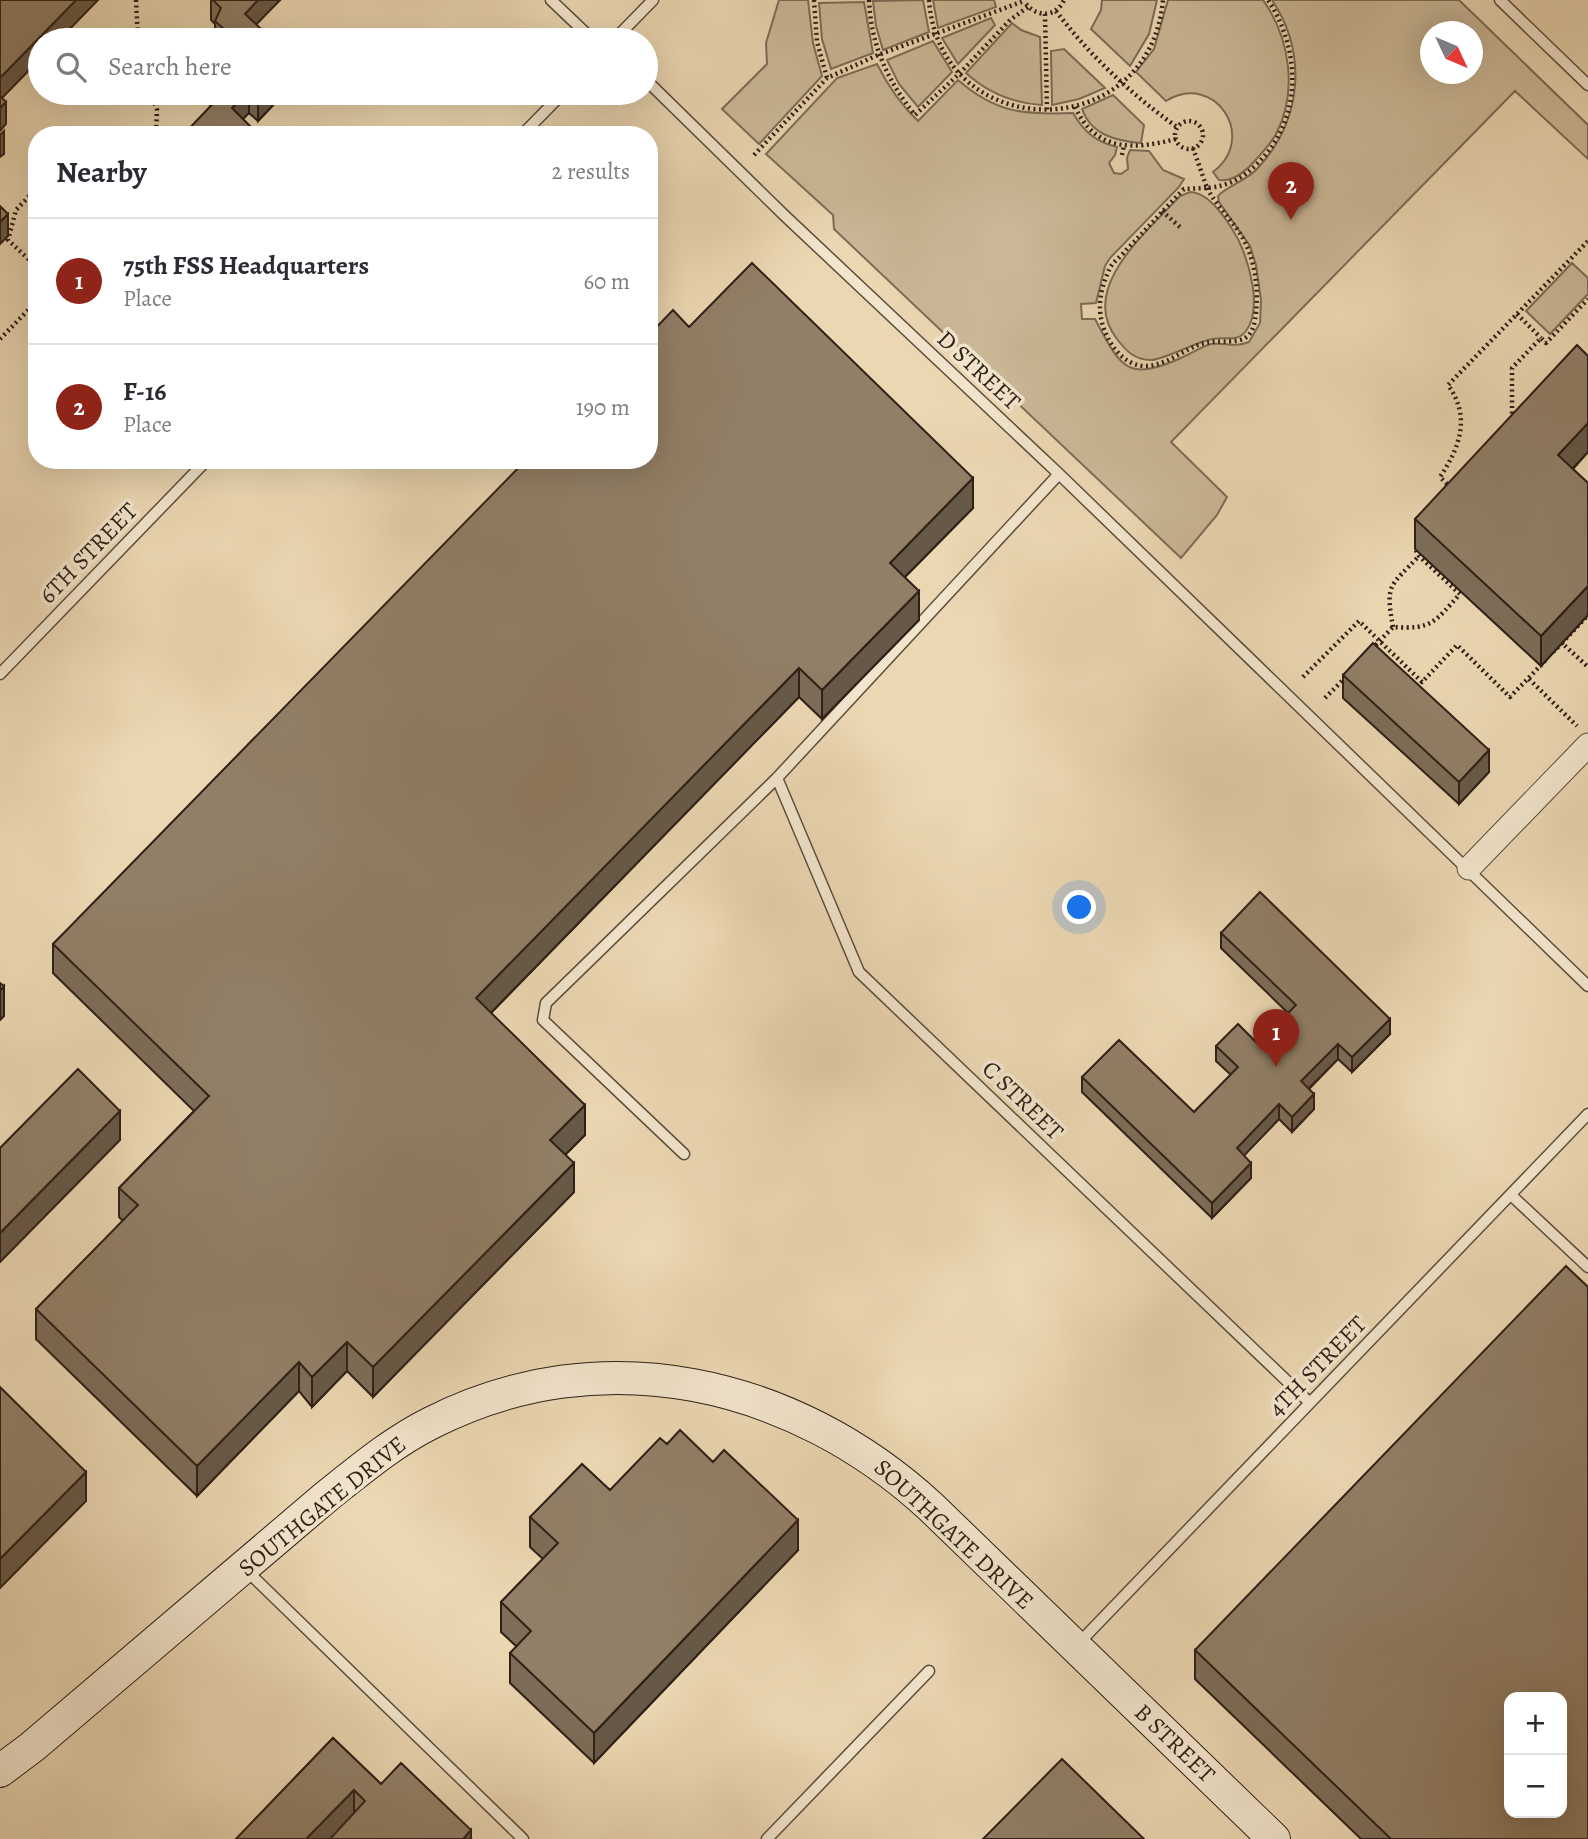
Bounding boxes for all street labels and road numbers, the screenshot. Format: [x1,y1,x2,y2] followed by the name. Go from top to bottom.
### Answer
[930,323,1028,417] street label: D STREET
[32,495,144,611] street label: 6TH STREET
[975,1053,1071,1147] street label: C STREET
[1261,1309,1373,1423] street label: 4TH STREET
[231,1428,413,1584] street label: SOUTHGATE DRIVE
[867,1452,1041,1616] street label: SOUTHGATE DRIVE
[1128,1696,1222,1790] street label: B STREET

